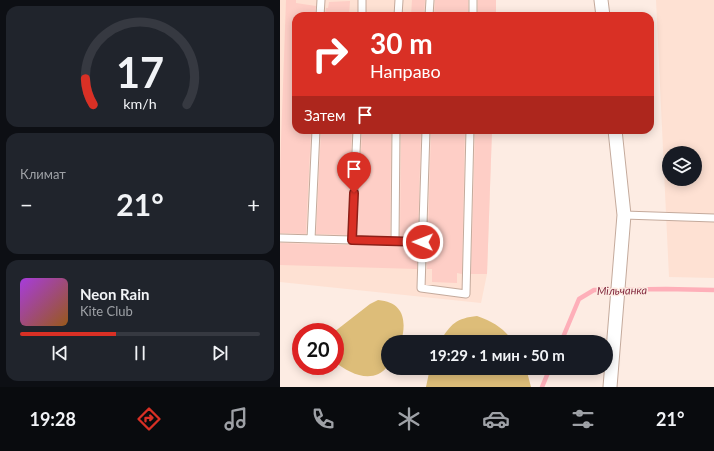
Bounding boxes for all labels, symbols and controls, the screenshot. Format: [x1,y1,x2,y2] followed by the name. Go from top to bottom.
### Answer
[370,26,433,60] text: 30 m
[304,28,356,80] icon: right
[116,46,164,96] text: 17
[370,60,441,82] text: Направо
[123,94,157,111] text: km/h
[354,104,376,126] icon: arrive
[304,106,346,124] text: Затем
[662,146,702,186] map controls
[662,146,702,186] button: layers
[337,152,371,193] pin
[343,158,365,180] icon: arrive
[20,166,66,182] text: Климат
[116,186,164,222] text: 21°
[20,191,33,218] text: −
[247,191,260,218] text: +
[402,221,444,263] position arrow
[597,283,648,297] water label: Мільчанка
[80,285,149,303] text: Neon Rain
[80,303,133,319] text: Kite Club
[292,323,344,375] speed limit sign: 20
[49,342,71,364] icon: previous
[129,342,151,364] icon: pause
[209,342,231,364] icon: next
[429,346,565,364] text: 19:29 · 1 мин · 50 m
[135,405,163,433] icon: directions
[222,405,250,433] icon: music
[309,405,337,433] icon: phone
[395,405,423,433] icon: climate
[482,405,510,433] icon: car
[569,405,597,433] icon: filters
[29,408,76,430] text: 19:28
[656,408,684,430] text: 21°

